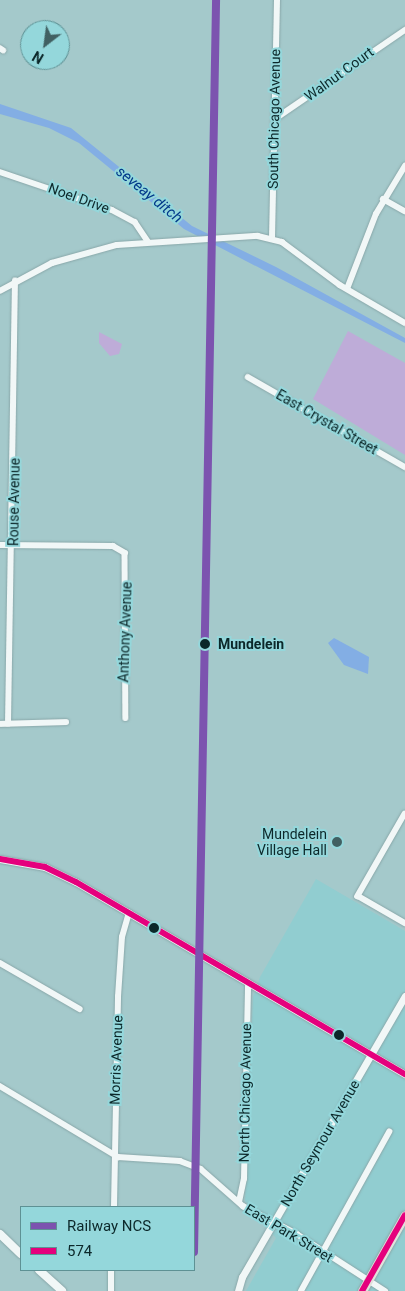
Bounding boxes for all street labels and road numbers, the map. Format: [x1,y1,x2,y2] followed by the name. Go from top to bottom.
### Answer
[301,43,377,105] street label: Walnut Court
[264,49,284,189] street label: South Chicago Avenue
[46,179,112,217] street label: Noel Drive
[273,386,381,458] street label: East Crystal Street
[5,458,23,546] street label: Rouse Avenue
[115,581,135,683] street label: Anthony Avenue
[106,1015,126,1105] street label: Morris Avenue
[235,1023,255,1163] street label: North Chicago Avenue
[277,1077,363,1209] street label: North Seymour Avenue
[242,1200,336,1266] street label: East Park Street

